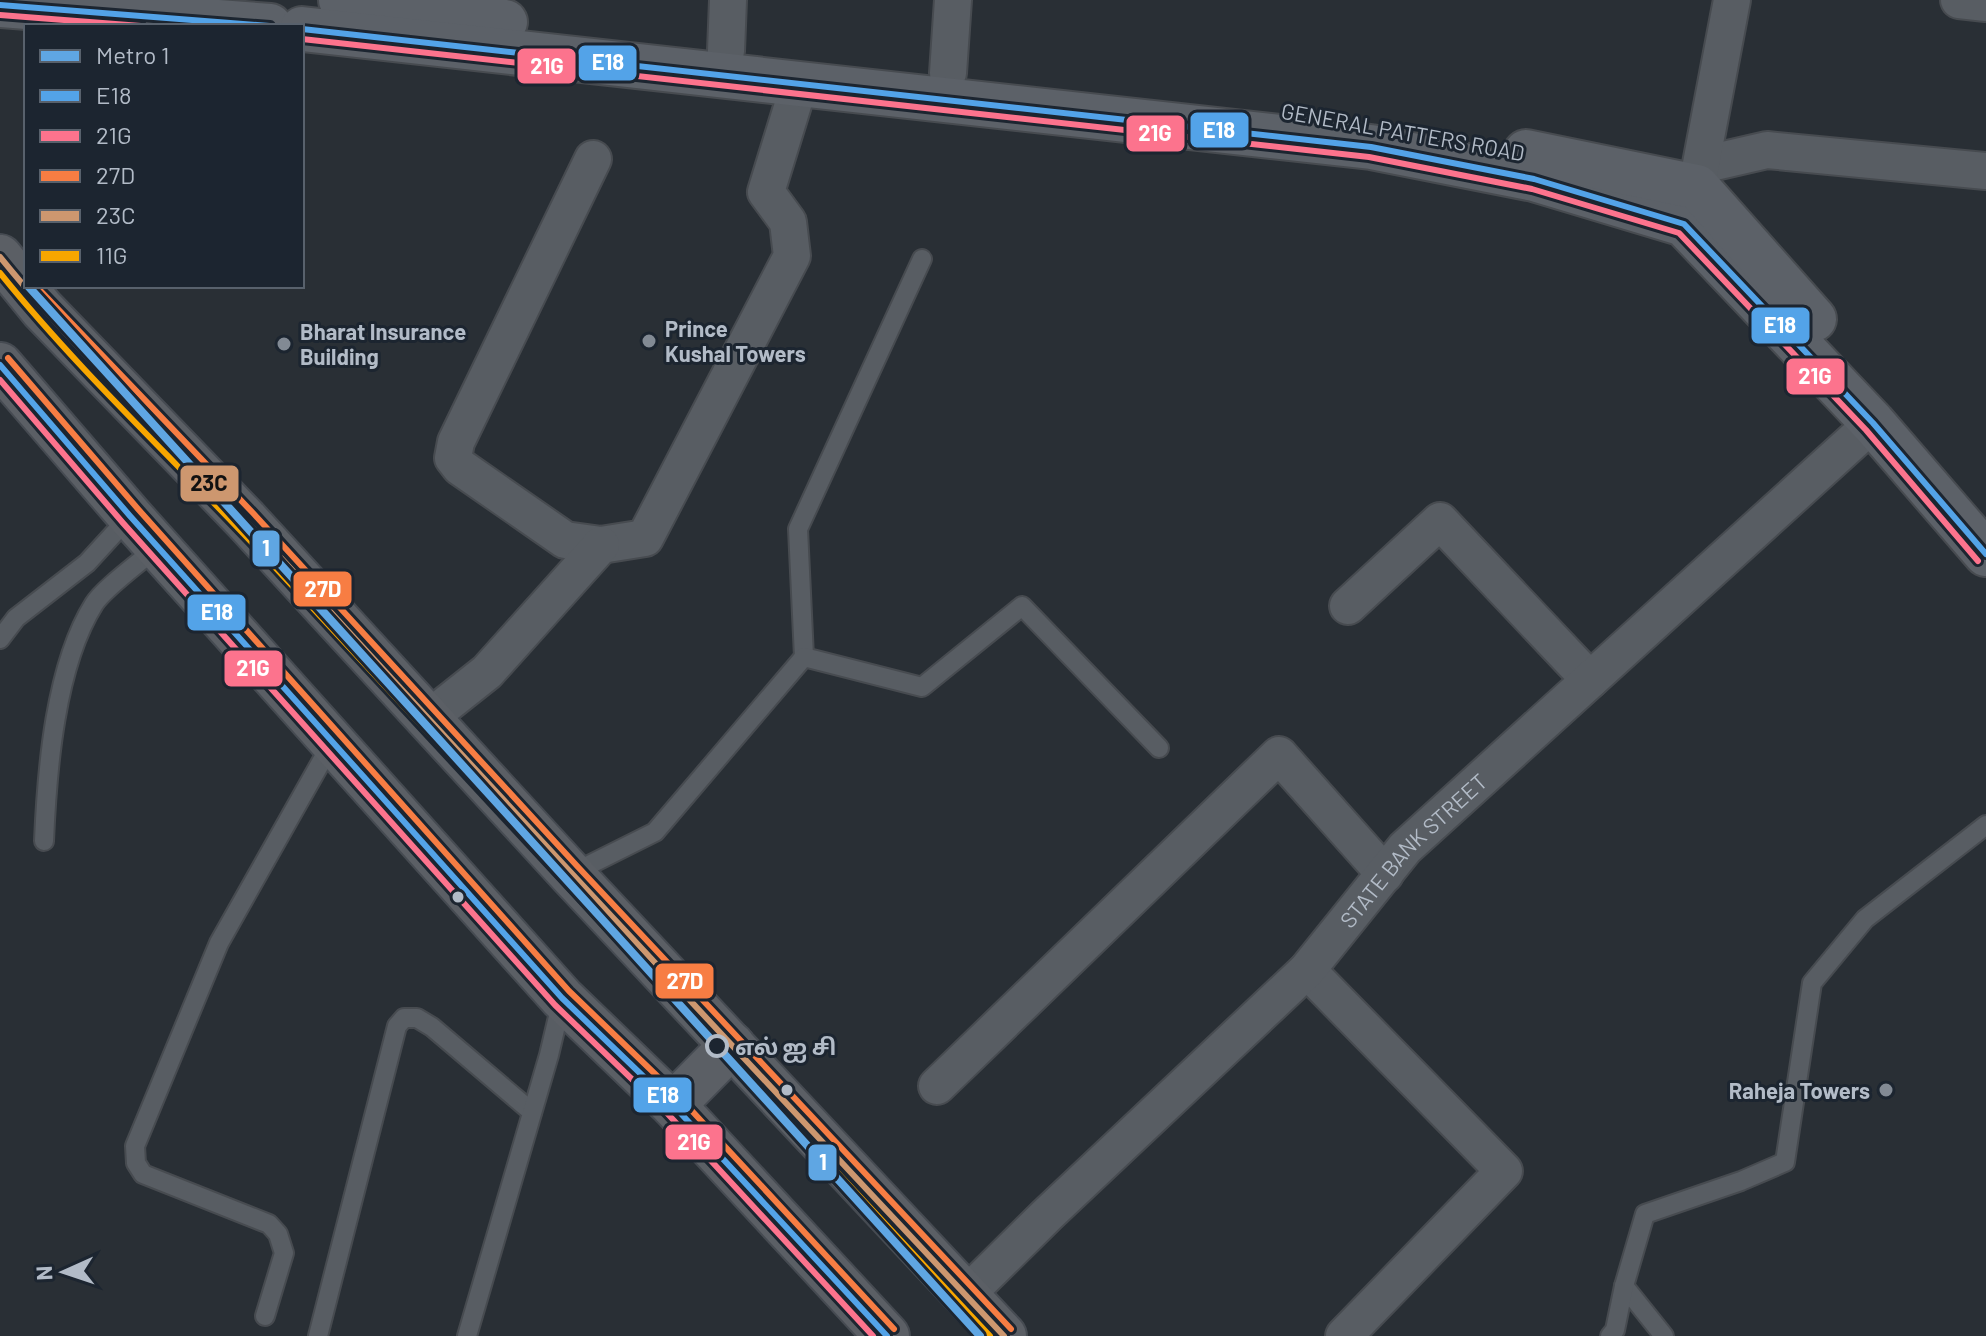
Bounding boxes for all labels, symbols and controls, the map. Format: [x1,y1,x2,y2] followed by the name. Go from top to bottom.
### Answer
[24,24,304,288] legend
[96,40,169,69] text: Metro 1
[577,44,638,82] line badge: E18
[516,47,577,85] line badge: 21G
[592,48,624,74] text: E18
[530,52,564,78] text: 21G
[96,80,131,109] text: E18
[1279,97,1527,165] street label: GENERAL PATTERS ROAD
[1189,111,1250,149] line badge: E18
[1125,114,1186,153] line badge: 21G
[1203,116,1235,142] text: E18
[1138,119,1172,145] text: 21G
[96,120,132,149] text: 21G
[96,160,135,189] text: 27D
[96,200,136,229] text: 23C
[96,240,128,269] text: 11G
[1750,306,1811,345] line badge: E18
[1764,311,1796,337] text: E18
[665,315,806,366] place label: Prince Kushal Towers
[300,318,466,369] place label: Bharat Insurance Building
[640,332,658,350] marker: Prince Kushal Towers
[275,335,293,353] marker: Bharat Insurance Building
[1785,357,1846,396] line badge: 21G
[1798,362,1832,388] text: 21G
[179,464,240,503] line badge: 23C
[190,469,228,495] text: 23C
[251,529,281,568] line badge: 1
[262,534,270,560] text: 1
[292,570,353,608] line badge: 27D
[305,575,341,601] text: 27D
[186,593,247,632] line badge: E18
[201,598,233,624] text: E18
[223,649,284,688] line badge: 21G
[236,654,270,680] text: 21G
[1334,768,1492,932] street label: STATE BANK STREET
[450,889,466,905] unlabelled marker
[654,962,715,1000] line badge: 27D
[667,967,703,993] text: 27D
[735,1033,836,1063] place label: எல் ஐ சி
[706,1035,728,1057] marker: எல் ஐ சி
[632,1076,693,1114] line badge: E18
[1729,1077,1870,1103] place label: Raheja Towers
[647,1081,679,1107] text: E18
[1877,1081,1895,1099] marker: Raheja Towers
[779,1082,795,1098] unlabelled marker
[664,1123,724,1161] line badge: 21G
[677,1128,711,1154] text: 21G
[807,1143,838,1182] line badge: 1
[819,1148,827,1174] text: 1
[24,1232,104,1312] north arrow
[30,1265,56,1281] text: N

